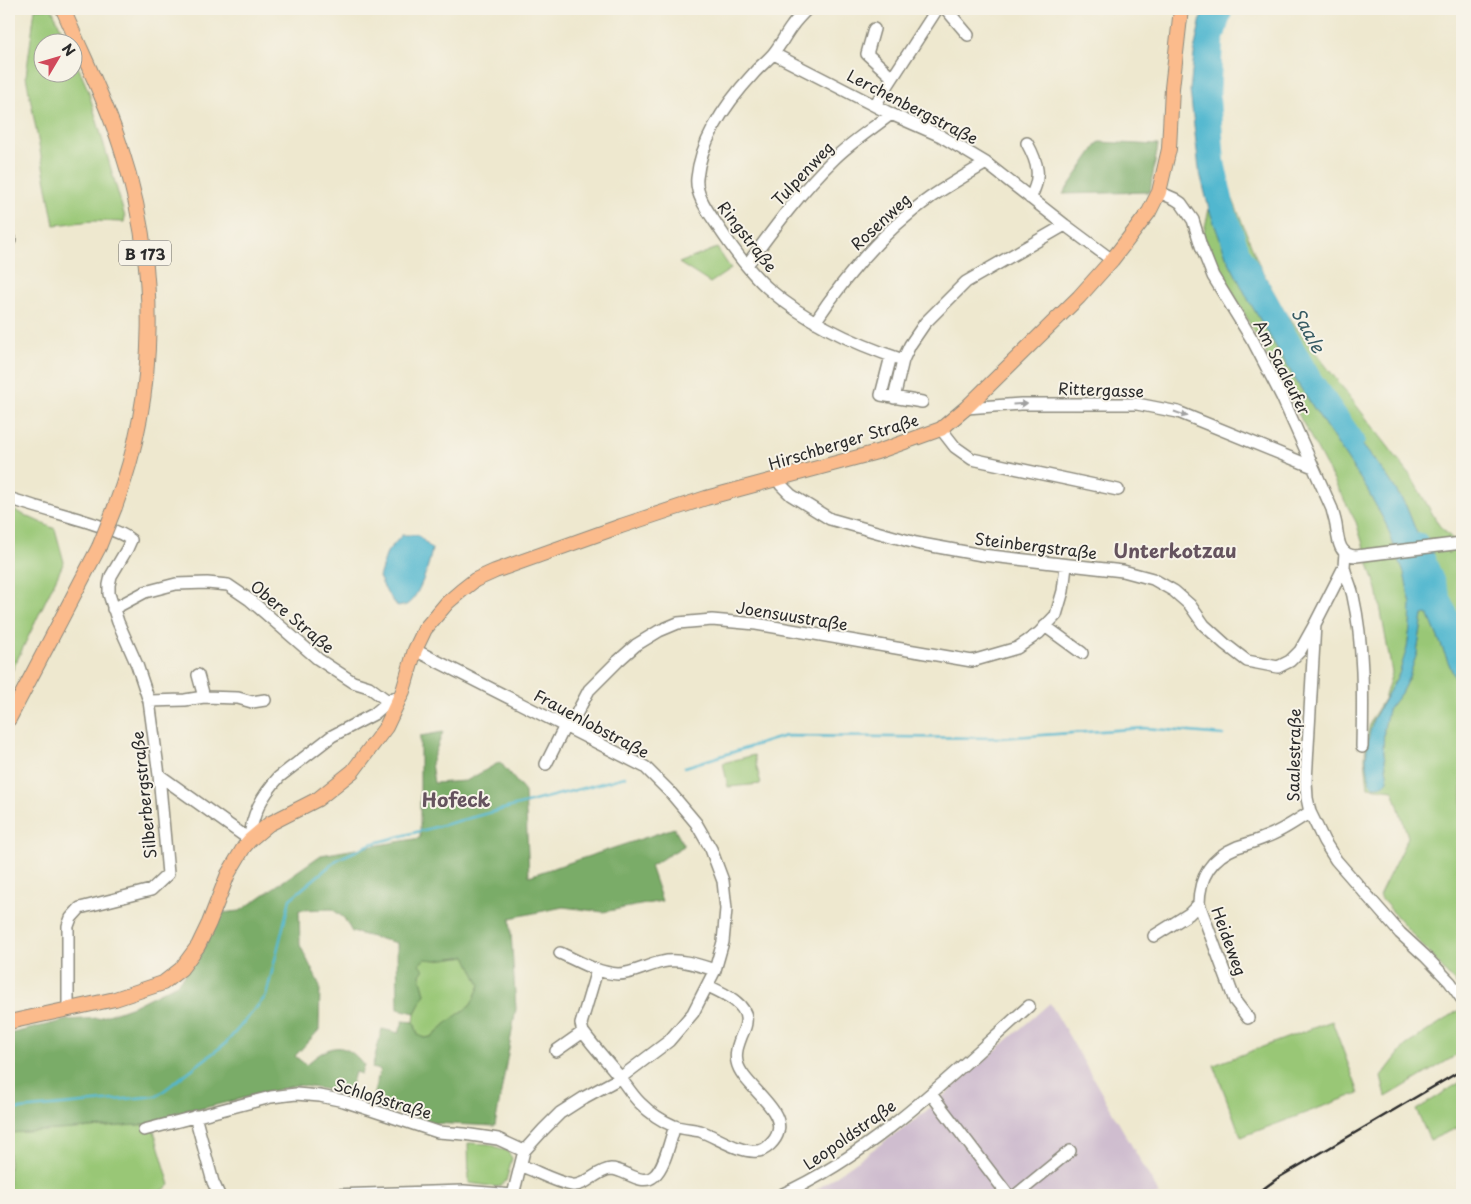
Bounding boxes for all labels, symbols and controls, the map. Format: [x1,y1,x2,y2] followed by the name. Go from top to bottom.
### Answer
[32,32,82,82] north arrow
[57,39,80,61] text: N
[843,63,983,149] street label: Lerchenbergstraße
[766,135,838,211] street label: Tulpenweg
[845,187,915,255] street label: Rosenweg
[712,195,784,277] street label: Ringstraße
[119,240,171,266] road number: B 173
[1286,302,1333,358] water label: Saale
[1249,315,1318,419] street label: Am Saaleufer
[1057,376,1145,402] street label: Rittergasse
[1012,400,1028,408] one-way arrow
[765,407,921,475] street label: Hirschberger Straße
[1174,410,1189,418] one-way arrow
[973,526,1099,564] street label: Steinbergstraße
[1113,536,1237,564] district label: Unterkotzau
[246,574,340,658] street label: Obere Straße
[734,594,850,636] street label: Joensuustraße
[530,682,654,764] street label: Frauenlobstraße
[1280,708,1306,802] street label: Saalestraße
[124,730,162,860] street label: Silberbergstraße
[422,785,491,813] district label: Hofeck
[1206,903,1254,979] street label: Heideweg
[331,1072,435,1124] street label: Schloßstraße
[798,1093,900,1175] street label: Leopoldstraße

